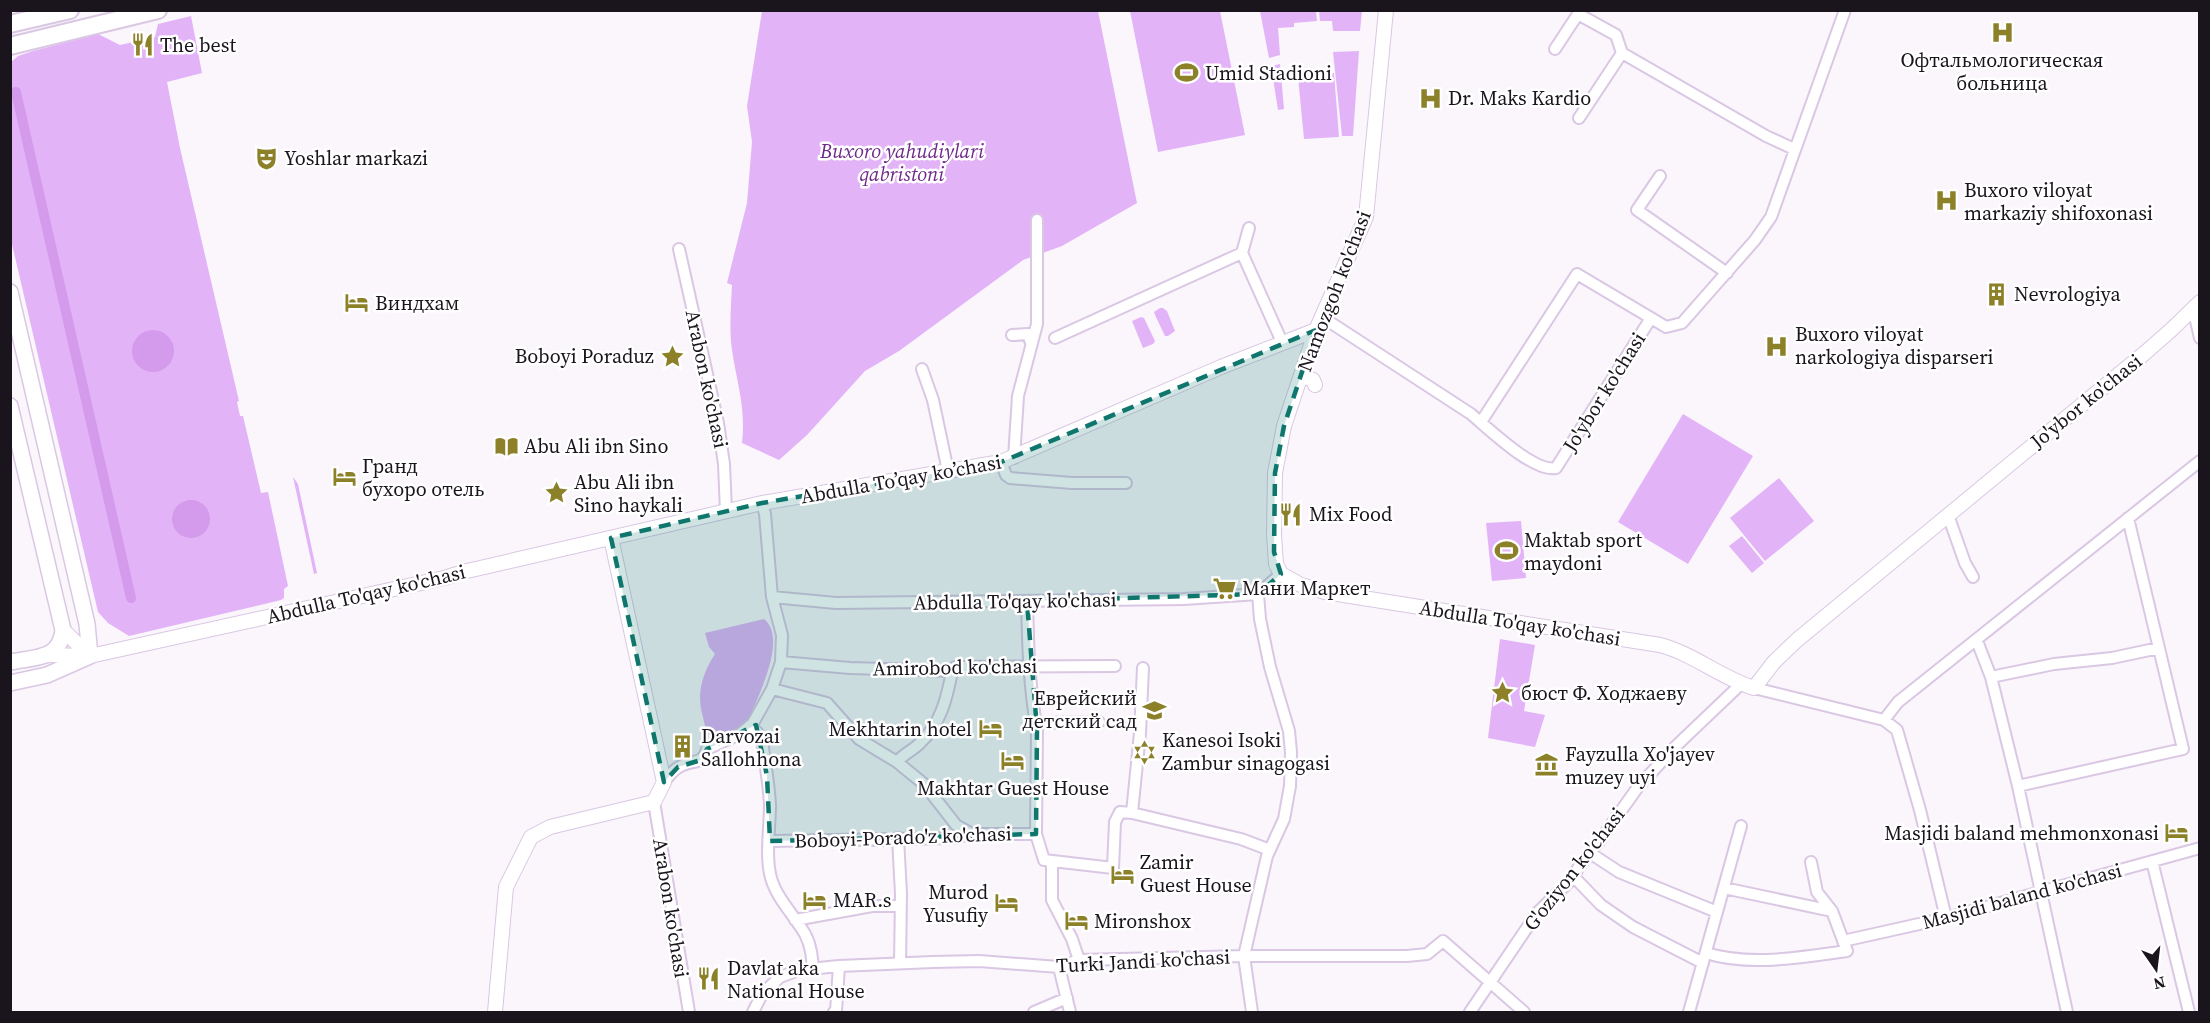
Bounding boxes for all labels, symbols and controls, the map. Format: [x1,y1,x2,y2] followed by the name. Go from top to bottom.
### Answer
[1989,20,2015,46] hospital icon: Офтальмологическая больница
[160,31,236,59] place label: The best
[129,32,155,58] restaurant icon: The best
[1900,46,2104,97] place label: Офтальмологическая больница
[1205,59,1332,87] place label: Umid Stadioni
[1174,60,1200,86] sports icon: Umid Stadioni
[1448,84,1591,112] place label: Dr. Maks Kardio
[1417,85,1443,111] hospital icon: Dr. Maks Kardio
[819,137,984,188] park label: Buxoro yahudiylari qabristoni
[284,144,428,172] place label: Yoshlar markazi
[253,145,279,171] theatre icon: Yoshlar markazi
[1964,176,2153,227] place label: Buxoro viloyat markaziy shifoxonasi
[1933,188,1959,214] hospital icon: Buxoro viloyat markaziy shifoxonasi
[1290,206,1378,375] street label: Namozgoh ko'chasi
[2014,280,2121,308] place label: Nevrologiya
[1983,281,2009,307] building icon: Nevrologiya
[375,289,459,317] place label: Виндхам
[344,290,370,316] hotel icon: Виндхам
[679,307,735,451] street label: Arabon ko'chasi
[1795,320,1994,371] place label: Buxoro viloyat narkologiya disparseri
[1555,327,1652,458] street label: Jo'ybor ko'chasi
[1764,333,1790,359] hospital icon: Buxoro viloyat narkologiya disparseri
[515,342,654,370] place label: Boboyi Poraduz
[659,343,685,369] place icon: Boboyi Poraduz
[2023,347,2148,455] street label: Jo'ybor ko'chasi
[524,432,668,460] place label: Abu Ali ibn Sino
[493,433,519,459] library icon: Abu Ali ibn Sino
[798,448,1004,510] street label: Abdulla To’qay ko’chasi
[362,452,484,503] place label: Гранд бухоро отель
[331,464,357,490] hotel icon: Гранд бухоро отель
[574,468,683,519] place label: Abu Ali ibn Sino haykali
[543,480,569,506] place icon: Abu Ali ibn Sino haykali
[1309,500,1393,528] place label: Mix Food
[1278,501,1304,527] restaurant icon: Mix Food
[1524,526,1643,577] place label: Maktab sport maydoni
[1493,538,1519,564] sports icon: Maktab sport maydoni
[264,557,468,631] street label: Abdulla To'qay ko'chasi
[1242,574,1371,602] place label: Мани Маркет
[1211,575,1237,601] supermarket icon: Мани Маркет
[913,585,1117,617] street label: Abdulla To'qay ko'chasi
[1417,593,1623,653] street label: Abdulla To'qay ko'chasi
[872,652,1038,682] street label: Amirobod ko'chasi
[1521,679,1687,707] place label: бюст Ф. Ходжаеву
[1490,680,1516,706] place icon: бюст Ф. Ходжаеву
[1022,684,1137,735] place label: Еврейский детский сад
[1142,697,1168,723] school or university icon: Еврейский детский сад
[828,715,972,743] place label: Mekhtarin hotel
[977,716,1003,742] hotel icon: Mekhtarin hotel
[701,722,802,773] place label: Darvozai Sallohhona
[1162,726,1330,777] place label: Kanesoi Isoki Zambur sinagogasi
[670,734,696,760] building icon: Darvozai Sallohhona
[1131,739,1157,765] synagogue icon: Kanesoi Isoki Zambur sinagogasi
[1565,740,1715,791] place label: Fayzulla Xo'jayev muzey uyi
[1000,748,1026,774] hotel icon: Makhtar Guest House
[1534,752,1560,778] museum icon: Fayzulla Xo'jayev muzey uyi
[917,774,1109,802] place label: Makhtar Guest House
[1517,801,1631,937] street label: G'oziyon ko'chasi
[794,819,1012,855] street label: Boboyi-Porado'z ko'chasi
[1884,819,2159,847] place label: Masjidi baland mehmonxonasi
[2164,820,2190,846] hotel icon: Masjidi baland mehmonxonasi
[646,836,696,980] street label: Arabon ko'chasi
[1140,848,1252,899] place label: Zamir Guest House
[1919,856,2125,936] street label: Masjidi baland ko'chasi
[1109,861,1135,887] hotel icon: Zamir Guest House
[923,878,989,929] place label: Murod Yusufiy
[833,886,891,914] place label: MAR.s
[802,887,828,913] hotel icon: MAR.s
[993,890,1019,916] hotel icon: Murod Yusufiy
[1094,907,1191,935] place label: Mironshox
[1063,908,1089,934] hotel icon: Mironshox
[2126,939,2186,999] north arrow
[1055,942,1231,980] street label: Turki Jandi ko'chasi
[727,954,865,1005] place label: Davlat aka National House
[696,966,722,992] restaurant icon: Davlat aka National House
[2151,971,2168,996] text: N

